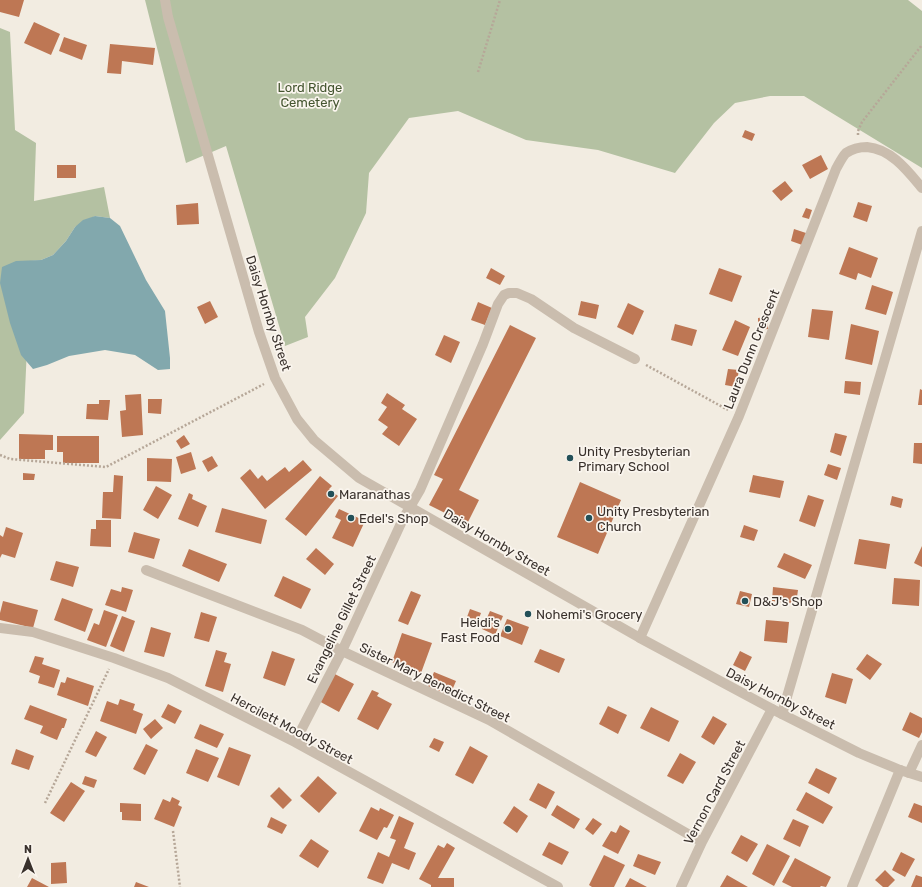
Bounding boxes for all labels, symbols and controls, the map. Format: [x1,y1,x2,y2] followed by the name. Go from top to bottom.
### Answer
[278,80,342,110] park label: Lord Ridge Cemetery
[243,254,294,373] street label: Daisy Hornby Street
[721,287,782,411] street label: Laura Dunn Crescent
[578,444,690,474] place label: Unity Presbyterian Primary School
[565,453,575,463] marker: Unity Presbyterian Primary School
[339,487,411,502] place label: Maranathas
[326,489,336,499] marker: Maranathas
[597,504,709,534] place label: Unity Presbyterian Church
[441,506,553,579] street label: Daisy Hornby Street
[359,511,429,526] place label: Edel's Shop
[346,513,356,523] marker: Edel's Shop
[584,513,594,523] marker: Unity Presbyterian Church
[304,553,380,686] street label: Evangeline Gillet Street
[753,594,823,609] place label: D&J's Shop
[740,596,750,606] marker: D&J's Shop
[536,607,642,622] place label: Nohemi's Grocery
[523,609,533,619] marker: Nohemi's Grocery
[441,615,500,645] place label: Heidi's Fast Food
[503,624,513,634] marker: Heidi's Fast Food
[357,639,512,725] street label: Sister Mary Benedict Street
[724,664,838,732] street label: Daisy Hornby Street
[228,690,355,767] street label: Hercilett Moody Street
[681,738,748,847] street label: Vernon Card Street
[8,839,48,879] north arrow
[24,843,32,856] text: N

